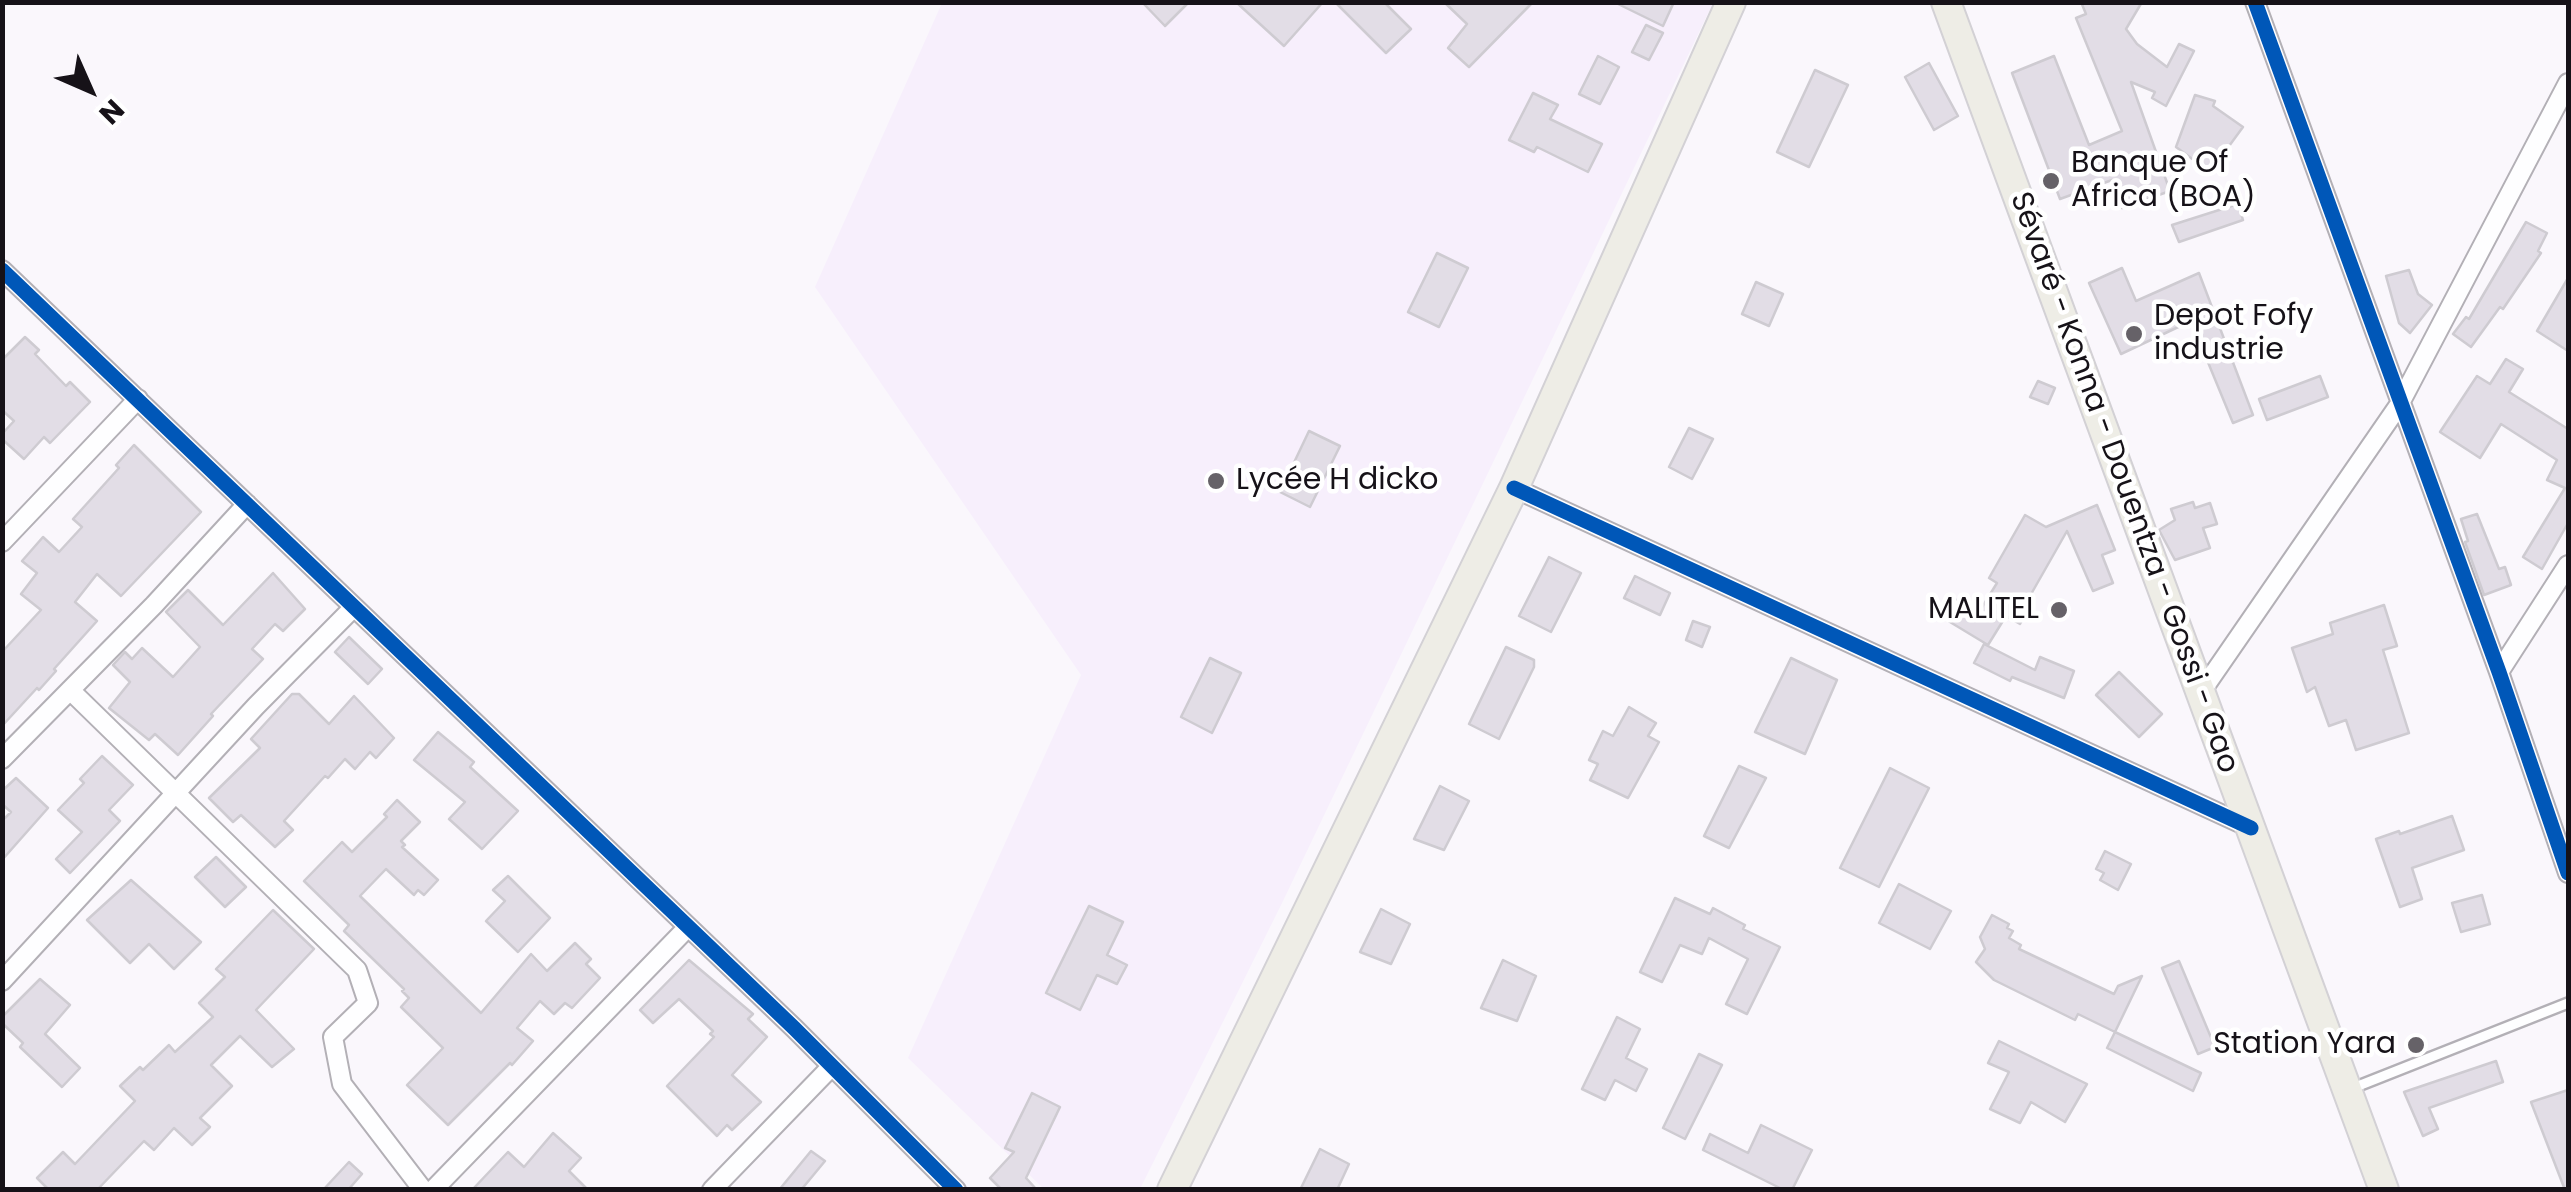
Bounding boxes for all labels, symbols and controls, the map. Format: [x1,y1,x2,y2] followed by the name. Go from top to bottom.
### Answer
[40,40,140,140] north arrow
[90,90,133,133] text: N
[2071,146,2256,216] place label: Banque Of Africa (BOA)
[2040,170,2062,192] marker: Banque Of Africa (BOA)
[2001,188,2245,778] street label: Sévaré - Konna - Douentza - Gossi - Gao
[2154,299,2313,370] place label: Depot Fofy industrie
[2123,323,2145,345] marker: Depot Fofy industrie
[1236,463,1439,499] place label: Lycée H dicko
[1205,470,1227,492] marker: Lycée H dicko
[1928,592,2039,628] place label: MALITEL
[2048,599,2070,621] marker: MALITEL
[2213,1027,2396,1063] place label: Station Yara
[2405,1034,2427,1056] marker: Station Yara

